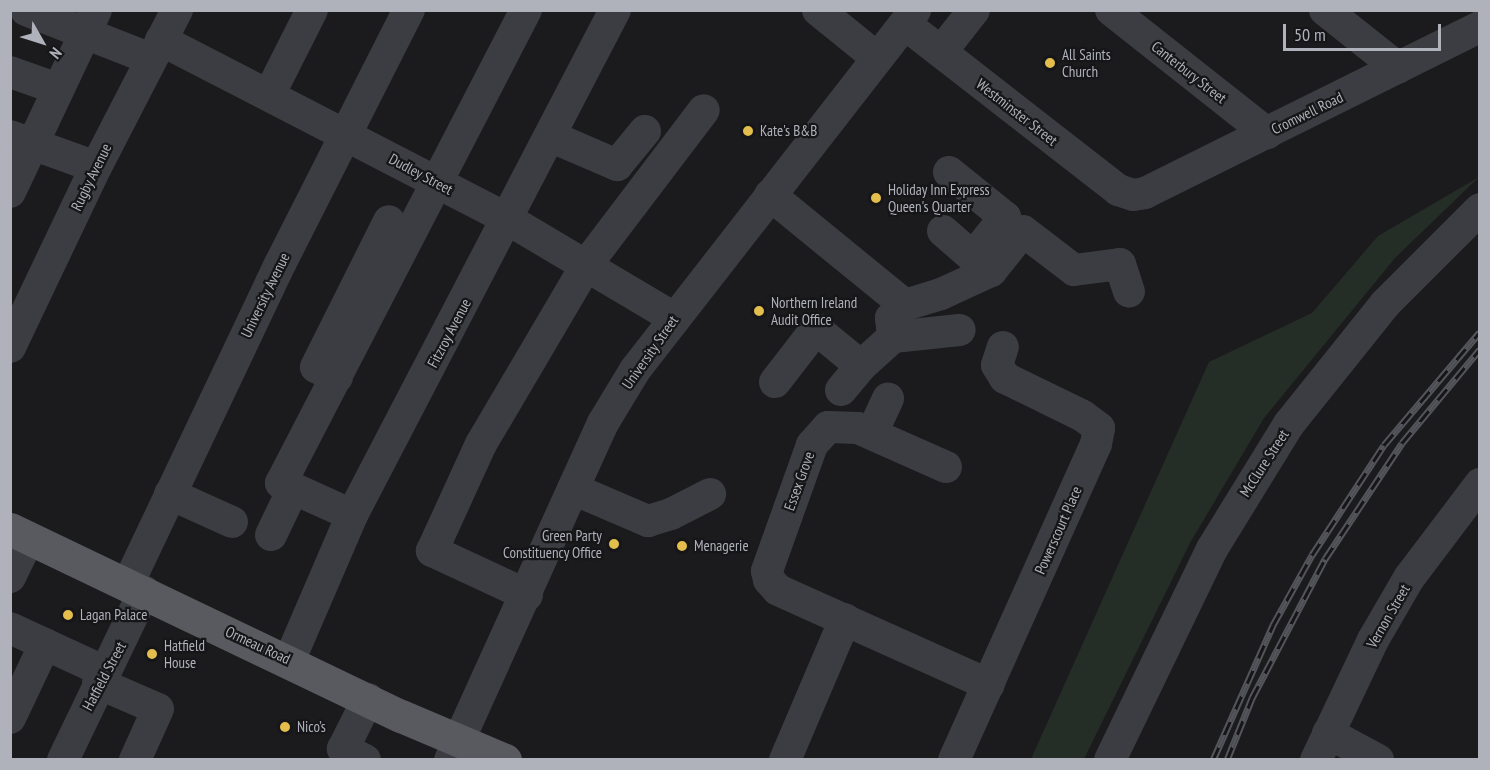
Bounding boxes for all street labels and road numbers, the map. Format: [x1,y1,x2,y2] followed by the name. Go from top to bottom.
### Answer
[1148,37,1230,107] street label: Canterbury Street
[973,75,1061,149] street label: Westminster Street
[1268,88,1346,138] street label: Cromwell Road
[67,140,115,214] street label: Rugby Avenue
[386,150,456,198] street label: Dudley Street
[237,249,293,341] street label: University Avenue
[423,295,475,371] street label: Fitzroy Avenue
[618,312,682,392] street label: University Street
[1236,426,1292,500] street label: McClure Street
[780,449,818,513] street label: Essex Grove
[1031,483,1085,577] street label: Powerscourt Place
[1363,581,1413,651] street label: Vernon Street
[223,622,293,668] street label: Ormeau Road
[78,639,130,713] street label: Hatfield Street

